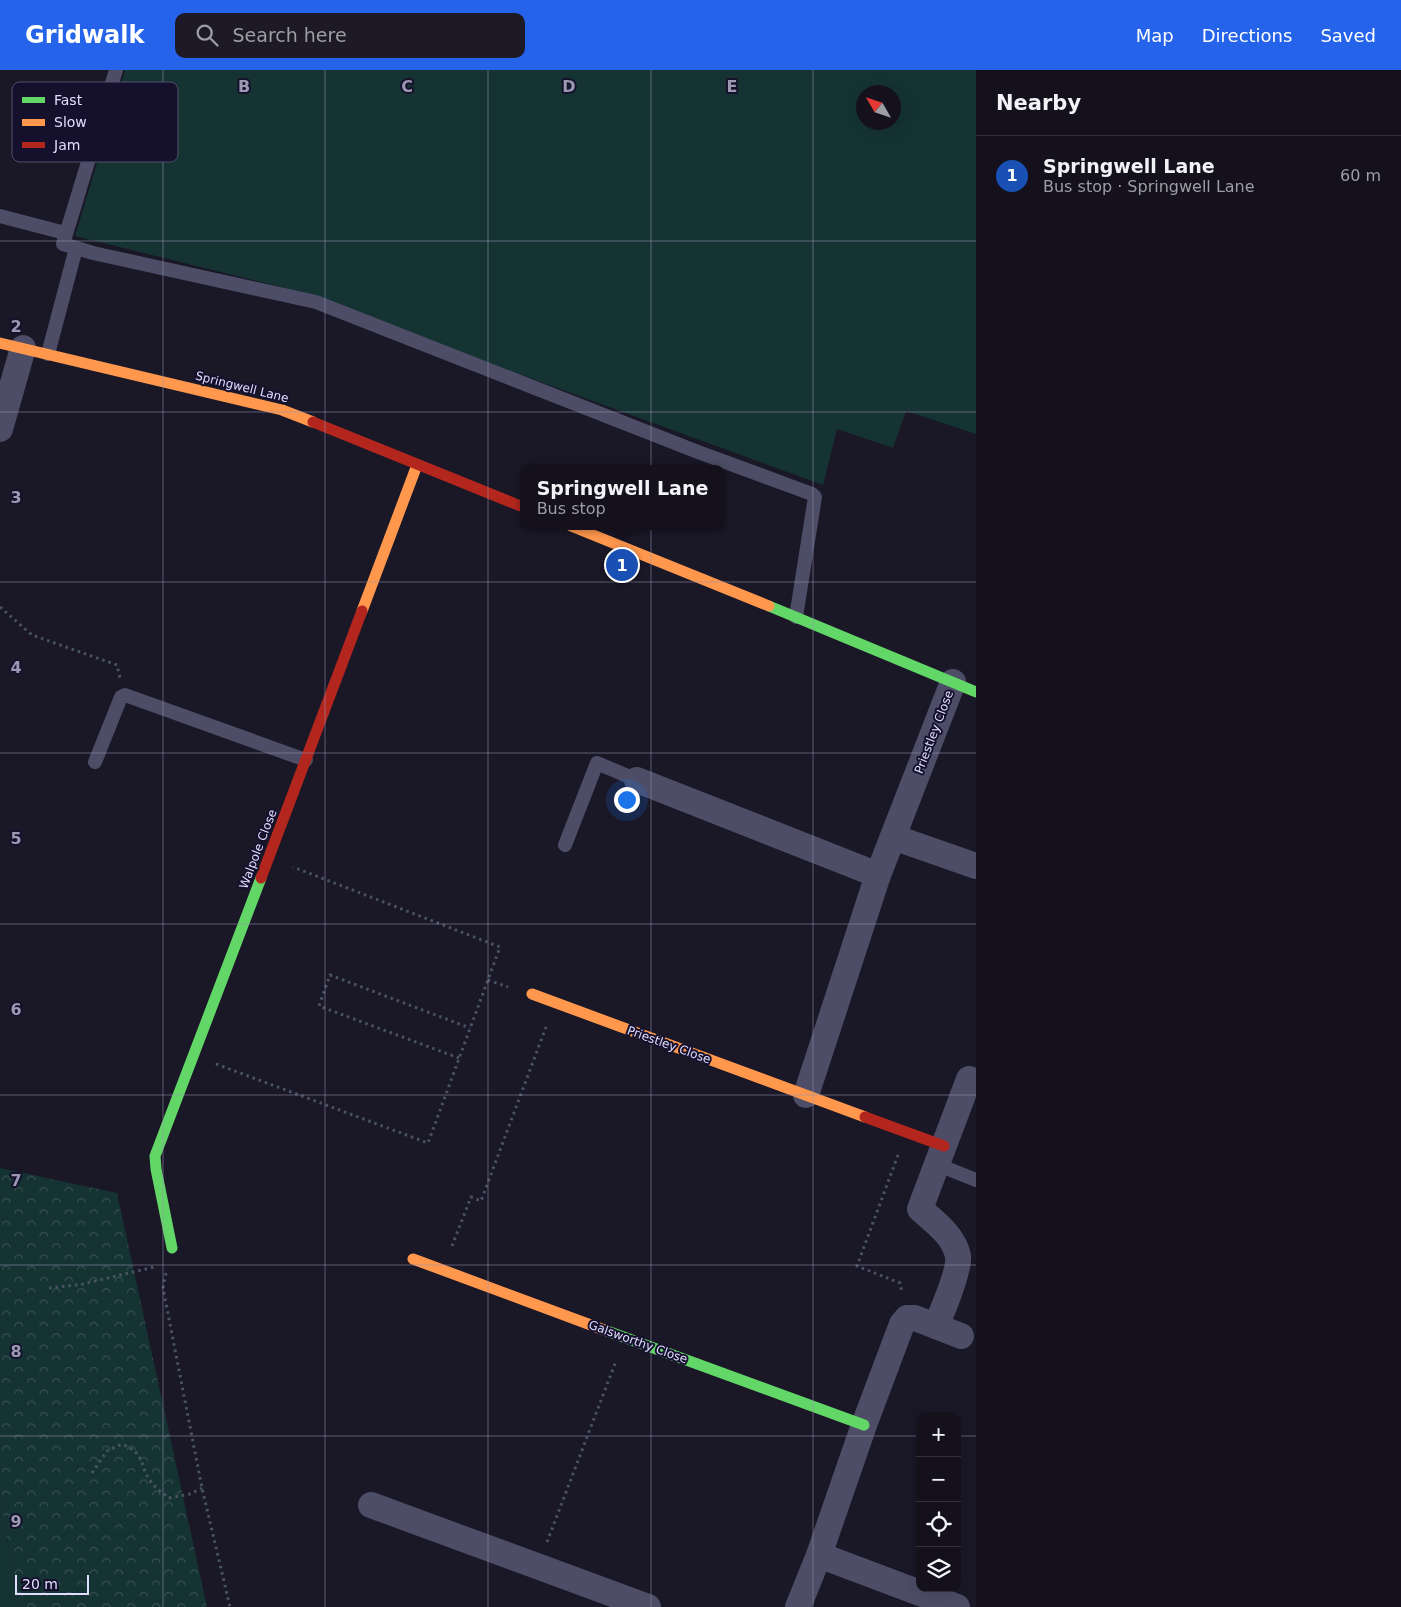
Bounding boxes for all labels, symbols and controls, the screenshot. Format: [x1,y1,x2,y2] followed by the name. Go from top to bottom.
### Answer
[175,13,525,58] search box
[25,21,145,49] text: Gridwalk
[193,21,221,49] icon: search
[233,24,347,46] text: Search here
[1136,25,1174,46] text: Map
[1202,25,1292,46] text: Directions
[1320,25,1376,46] text: Saved
[238,77,250,96] text: B
[401,77,413,96] text: C
[562,77,576,96] text: D
[727,77,737,96] text: E
[12,82,178,162] legend
[856,85,901,130] north arrow
[996,91,1081,115] text: Nearby
[54,92,83,108] text: Fast
[54,114,87,130] text: Slow
[53,137,80,153] text: Jam
[1043,155,1215,177] text: Springwell Lane
[1006,166,1018,185] text: 1
[1340,166,1381,185] text: 60 m
[1043,177,1255,196] text: Bus stop · Springwell Lane
[10,317,22,336] text: 2
[194,369,290,405] street label: Springwell Lane
[520,465,725,530] popup
[537,477,708,499] text: Springwell Lane
[10,488,22,507] text: 3
[537,499,606,518] text: Bus stop
[606,546,638,584] pin: 1
[10,658,22,677] text: 4
[912,688,956,776] street label: Priestley Close
[614,787,640,813] your location
[236,807,280,891] street label: Walpole Close
[10,829,22,848] text: 5
[10,1000,22,1019] text: 6
[625,1023,713,1067] street label: Priestley Close
[10,1171,22,1190] text: 7
[587,1318,689,1366] street label: Galsworthy Close
[10,1342,22,1361] text: 8
[916,1412,961,1592] map controls
[916,1412,961,1457] button: +
[916,1457,961,1502] button: −
[916,1502,961,1547] button: locate
[10,1512,22,1531] text: 9
[916,1547,961,1592] button: layers
[15,1572,89,1595] scale bar
[22,1576,58,1592] text: 20 m

